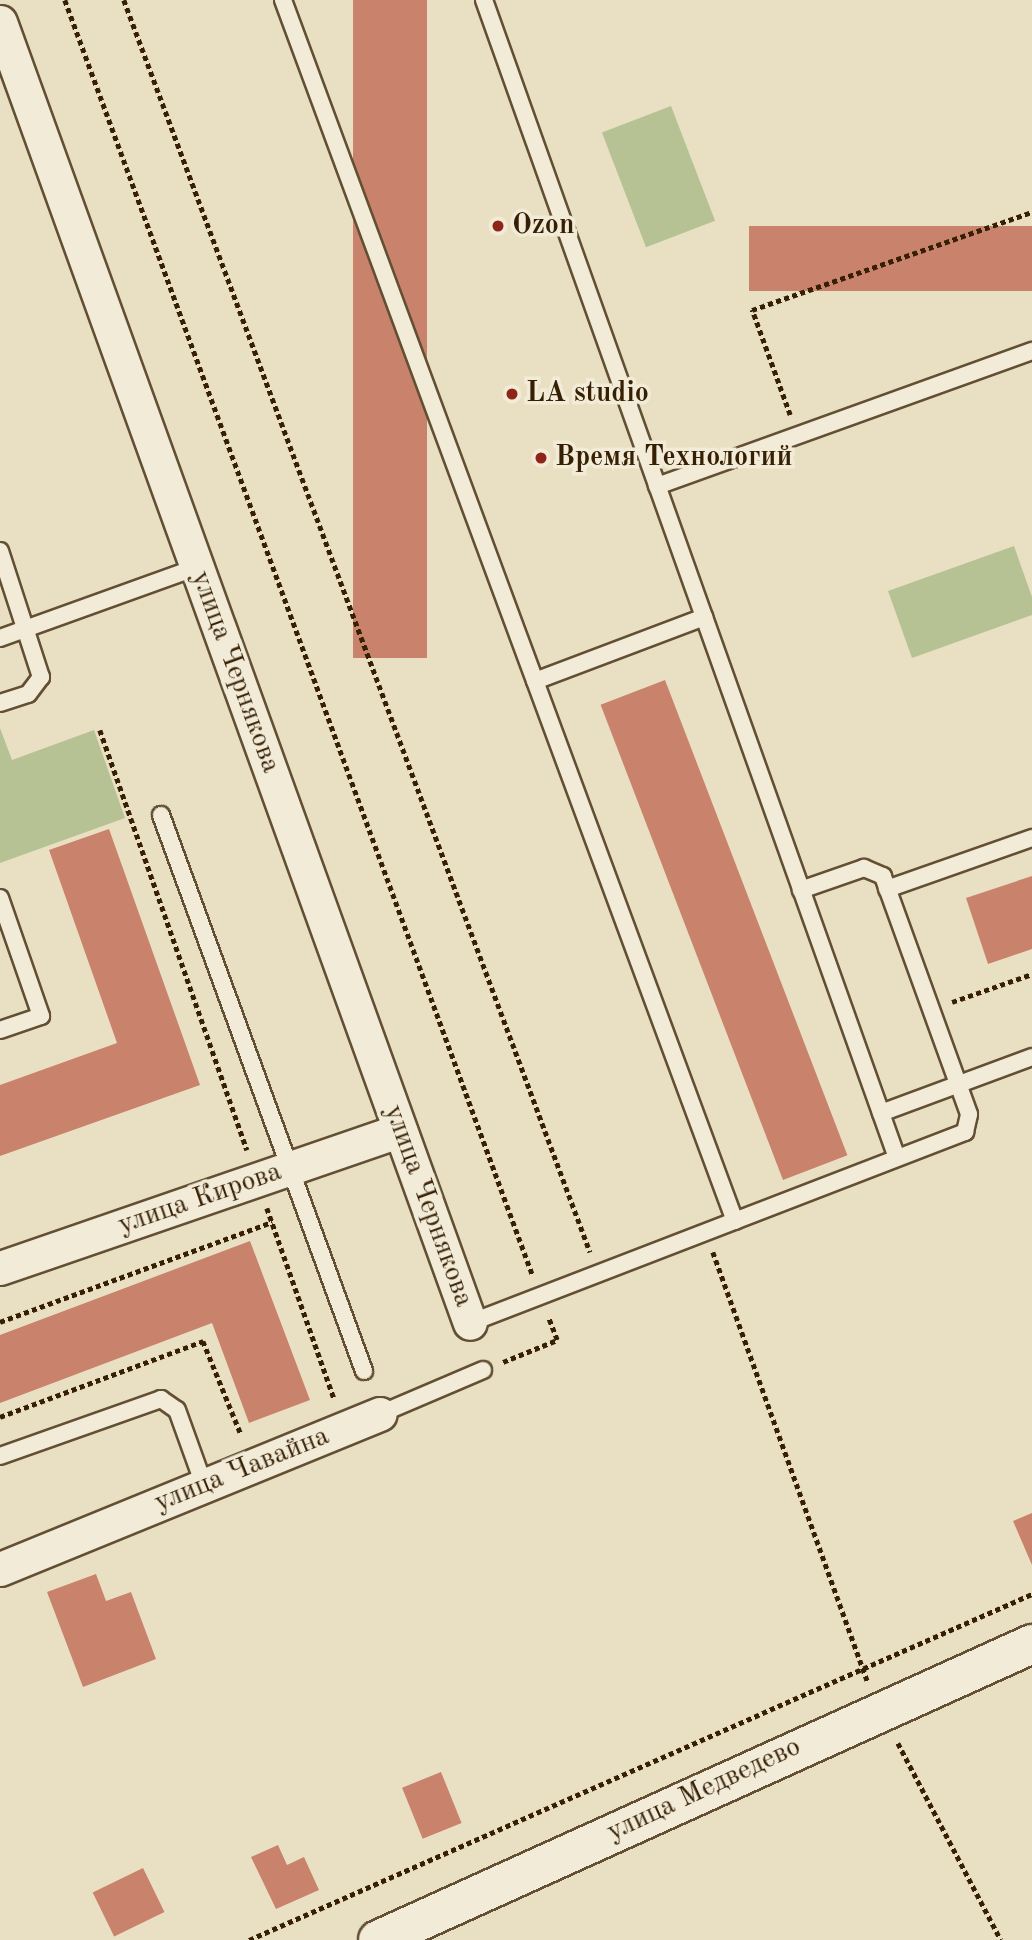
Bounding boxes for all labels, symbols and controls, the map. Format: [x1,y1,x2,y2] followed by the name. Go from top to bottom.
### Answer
[512,209,574,243] place label: Ozon
[490,218,506,234] marker: Ozon
[526,377,649,411] place label: LА studio
[504,386,520,402] marker: LА studio
[555,441,793,475] place label: Время Технологий
[533,450,549,466] marker: Время Технологий
[183,566,287,778] street label: улица Чернякова
[376,1100,480,1312] street label: улица Чернякова
[114,1155,286,1243] street label: улица Кирова
[150,1420,334,1520] street label: улица Чавайна
[602,1730,806,1850] street label: улица Медведево

